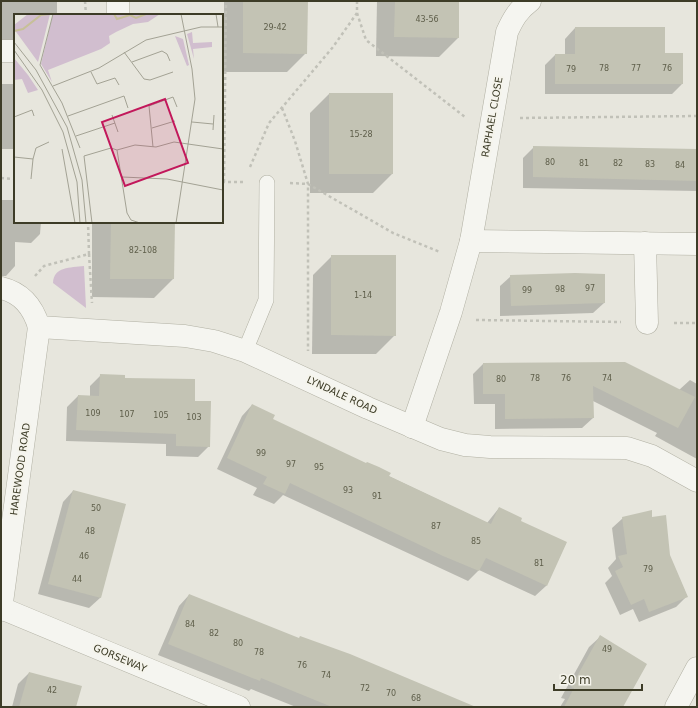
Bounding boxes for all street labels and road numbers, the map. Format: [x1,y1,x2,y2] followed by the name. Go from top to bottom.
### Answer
[480,76,504,158] street label: RAPHAEL CLOSE
[305,374,379,416] street label: LYNDALE ROAD
[8,422,32,516] street label: HAREWOOD ROAD
[92,642,149,674] street label: GORSEWAY

